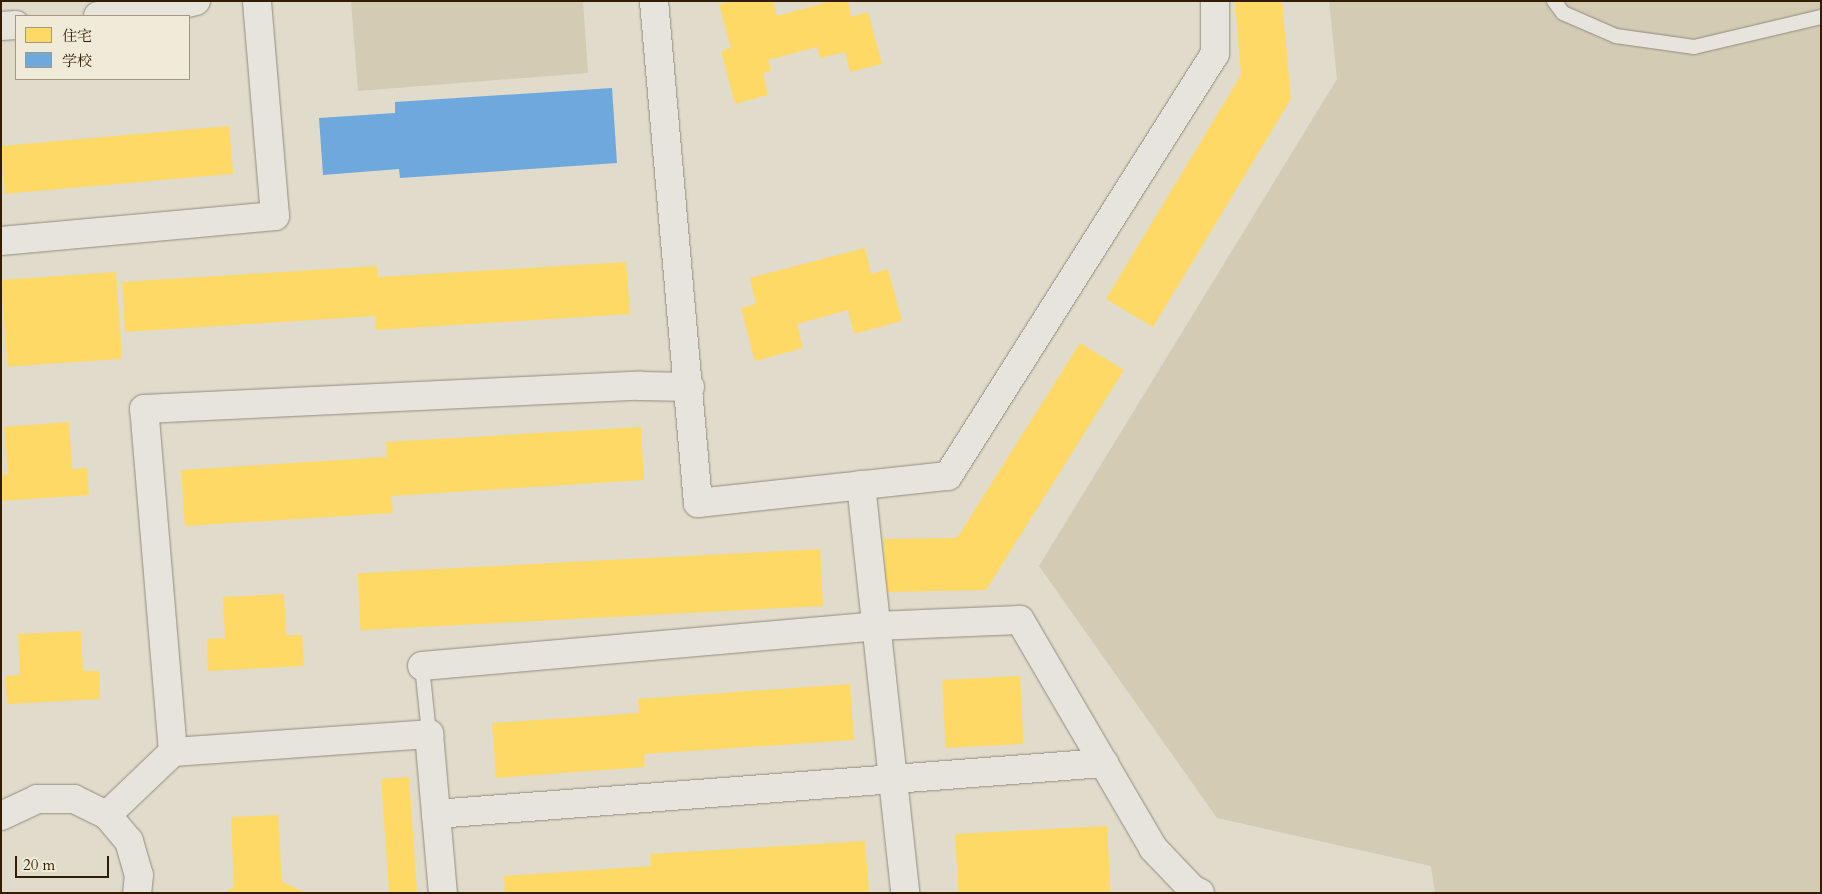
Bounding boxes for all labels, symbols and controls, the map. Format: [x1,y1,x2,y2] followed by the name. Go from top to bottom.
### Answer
[15,15,190,80] legend
[62,26,92,46] text: 住宅
[62,51,92,71] text: 学校
[18,846,111,878] scale bar
[23,855,55,875] text: 20 m

